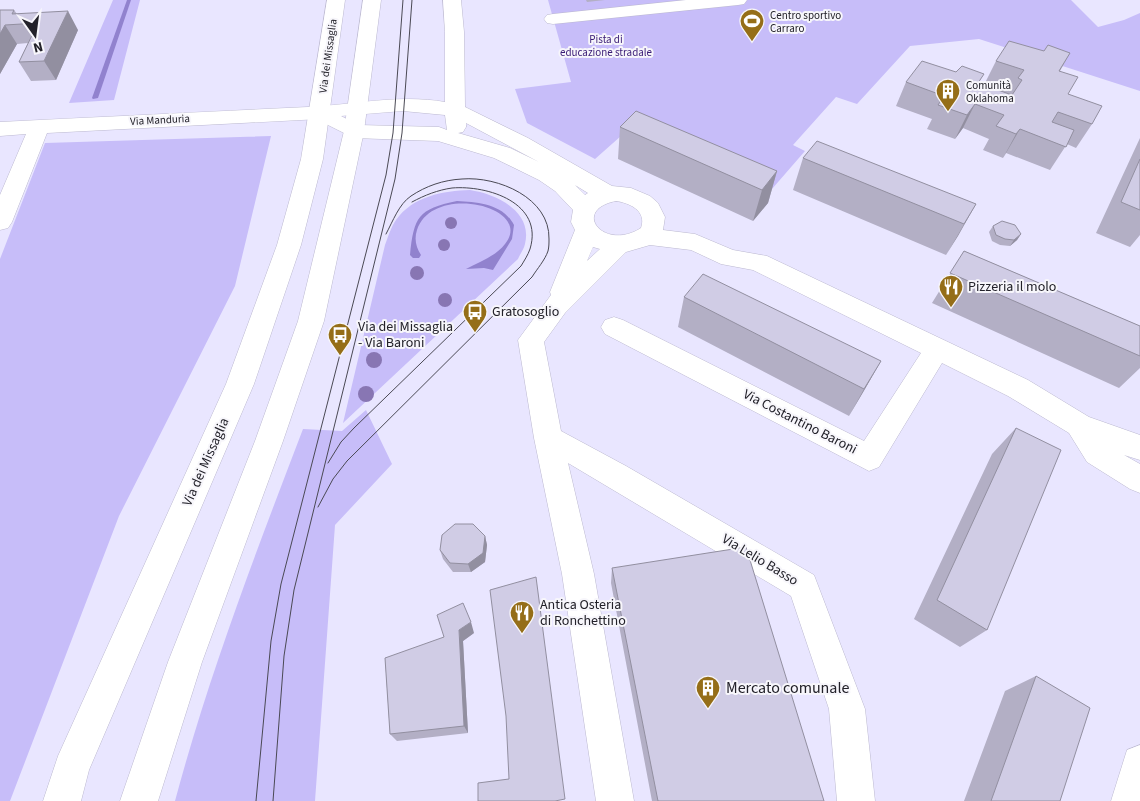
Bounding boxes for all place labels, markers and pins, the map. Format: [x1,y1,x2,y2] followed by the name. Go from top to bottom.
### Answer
[739,8,765,42] sports icon: Centro sportivo Carraro
[770,8,841,36] place label: Centro sportivo Carraro
[935,78,961,112] building icon: Comunità Oklahoma
[966,78,1014,106] place label: Comunità Oklahoma
[938,274,964,308] restaurant icon: Pizzeria il molo
[968,277,1056,297] place label: Pizzeria il molo
[462,299,488,333] bus stop icon: Gratosoglio
[492,302,559,322] place label: Gratosoglio
[358,317,453,353] place label: Via dei Missaglia - Via Baroni
[327,322,353,356] bus stop icon: Via dei Missaglia - Via Baroni
[540,595,626,631] place label: Antica Osteria di Ronchettino
[509,600,535,634] restaurant icon: Antica Osteria di Ronchettino
[695,675,721,709] building icon: Mercato comunale
[726,677,849,699] place label: Mercato comunale

